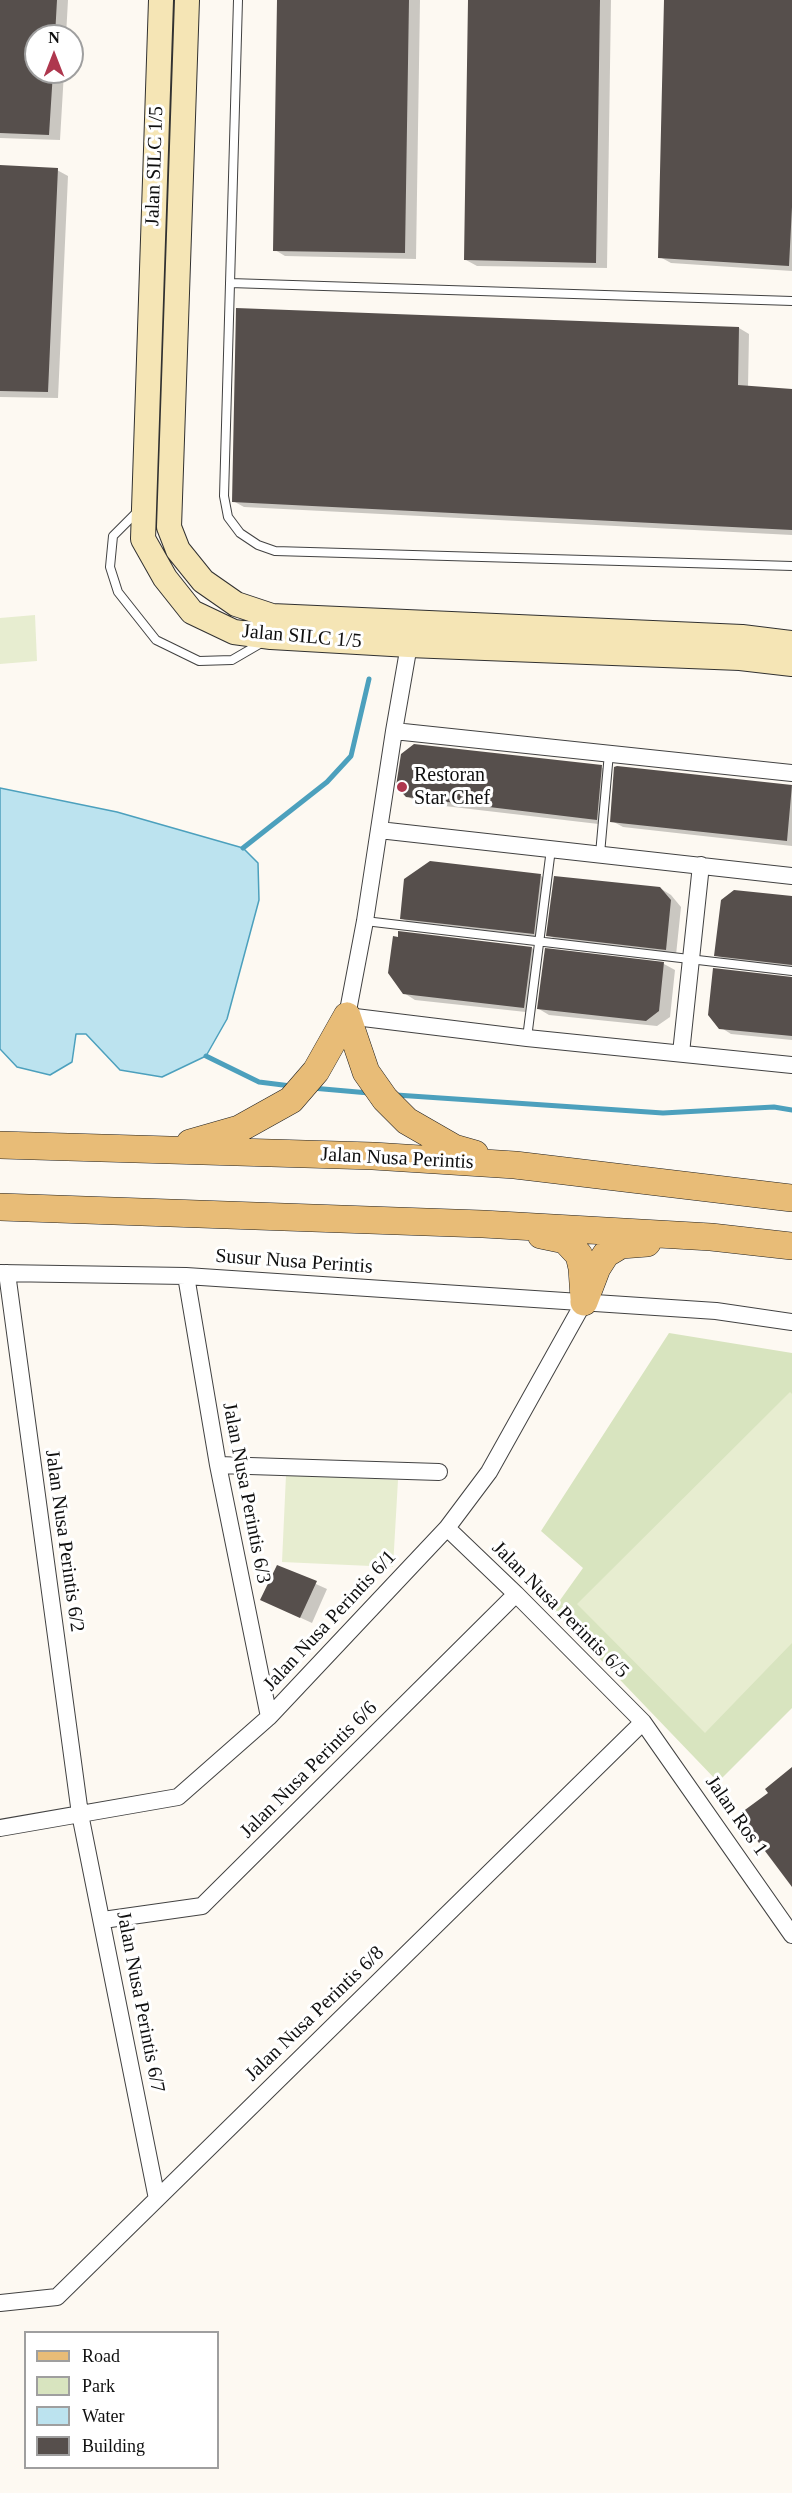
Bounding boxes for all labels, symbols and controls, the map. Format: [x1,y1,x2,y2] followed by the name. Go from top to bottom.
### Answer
[24,24,84,84] north arrow
[48,29,60,46] text: N
[141,106,169,226] street label: Jalan SILC 1/5
[241,620,363,654] street label: Jalan SILC 1/5
[414,764,490,811] place label: Restoran Star Chef
[395,780,409,794] marker: Restoran Star Chef
[320,1143,474,1175] street label: Jalan Nusa Perintis
[214,1245,374,1279] street label: Susur Nusa Perintis
[217,1400,275,1586] street label: Jalan Nusa Perintis 6/3
[39,1448,89,1634] street label: Jalan Nusa Perintis 6/2
[487,1537,633,1683] street label: Jalan Nusa Perintis 6/5
[259,1546,401,1696] street label: Jalan Nusa Perintis 6/1
[236,1697,382,1843] street label: Jalan Nusa Perintis 6/6
[700,1771,772,1861] street label: Jalan Ros 1
[111,1909,169,2095] street label: Jalan Nusa Perintis 6/7
[241,1942,389,2086] street label: Jalan Nusa Perintis 6/8
[24,2331,219,2469] legend
[82,2346,120,2366] text: Road
[82,2376,115,2396] text: Park
[82,2406,125,2426] text: Water
[82,2436,145,2456] text: Building

